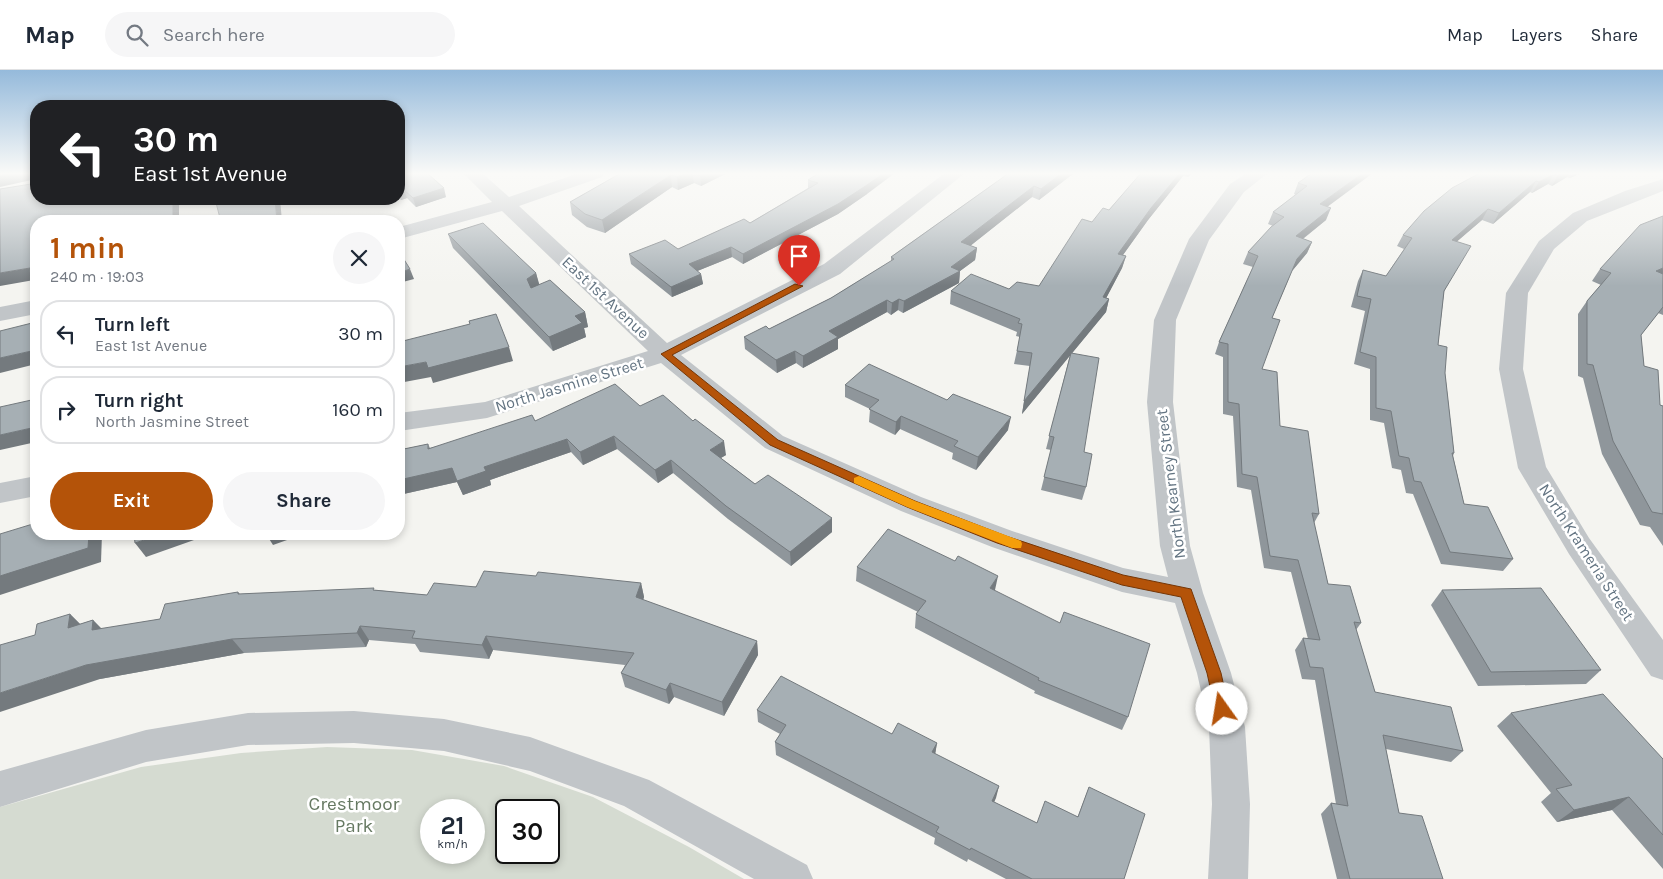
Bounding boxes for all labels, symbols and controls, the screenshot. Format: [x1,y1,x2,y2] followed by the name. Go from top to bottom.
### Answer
[105,12,455,57] search box
[25,21,75,49] text: Map
[123,21,151,49] icon: search
[163,24,265,46] text: Search here
[1447,24,1483,46] text: Map
[1511,24,1563,46] text: Layers
[1591,24,1638,46] text: Share
[133,119,219,160] text: 30 m
[50,120,115,185] icon: left
[133,161,287,187] text: East 1st Avenue
[50,230,125,266] text: 1 min
[333,232,385,284] button: close
[778,235,820,286] pin
[785,242,813,270] icon: arrive
[558,252,653,343] street label: East 1st Avenue
[50,267,144,286] text: 240 m · 19:03
[95,314,170,336] text: Turn left
[52,320,80,348] icon: left
[338,323,383,345] text: 30 m
[95,336,207,355] text: East 1st Avenue
[493,353,646,416] street label: North Jasmine Street
[95,390,184,412] text: Turn right
[52,396,80,424] icon: right
[332,399,383,421] text: 160 m
[1152,408,1189,560] street label: North Kearney Street
[95,412,249,431] text: North Jasmine Street
[50,472,213,530] button: Exit
[223,472,385,530] button: Share
[1535,480,1638,624] street label: North Krameria Street
[1195,682,1247,734] position arrow
[309,793,400,837] park label: Crestmoor Park
[495,799,560,864] speed limit sign: 30
[440,811,465,840] text: 21
[437,837,468,851] text: km/h

